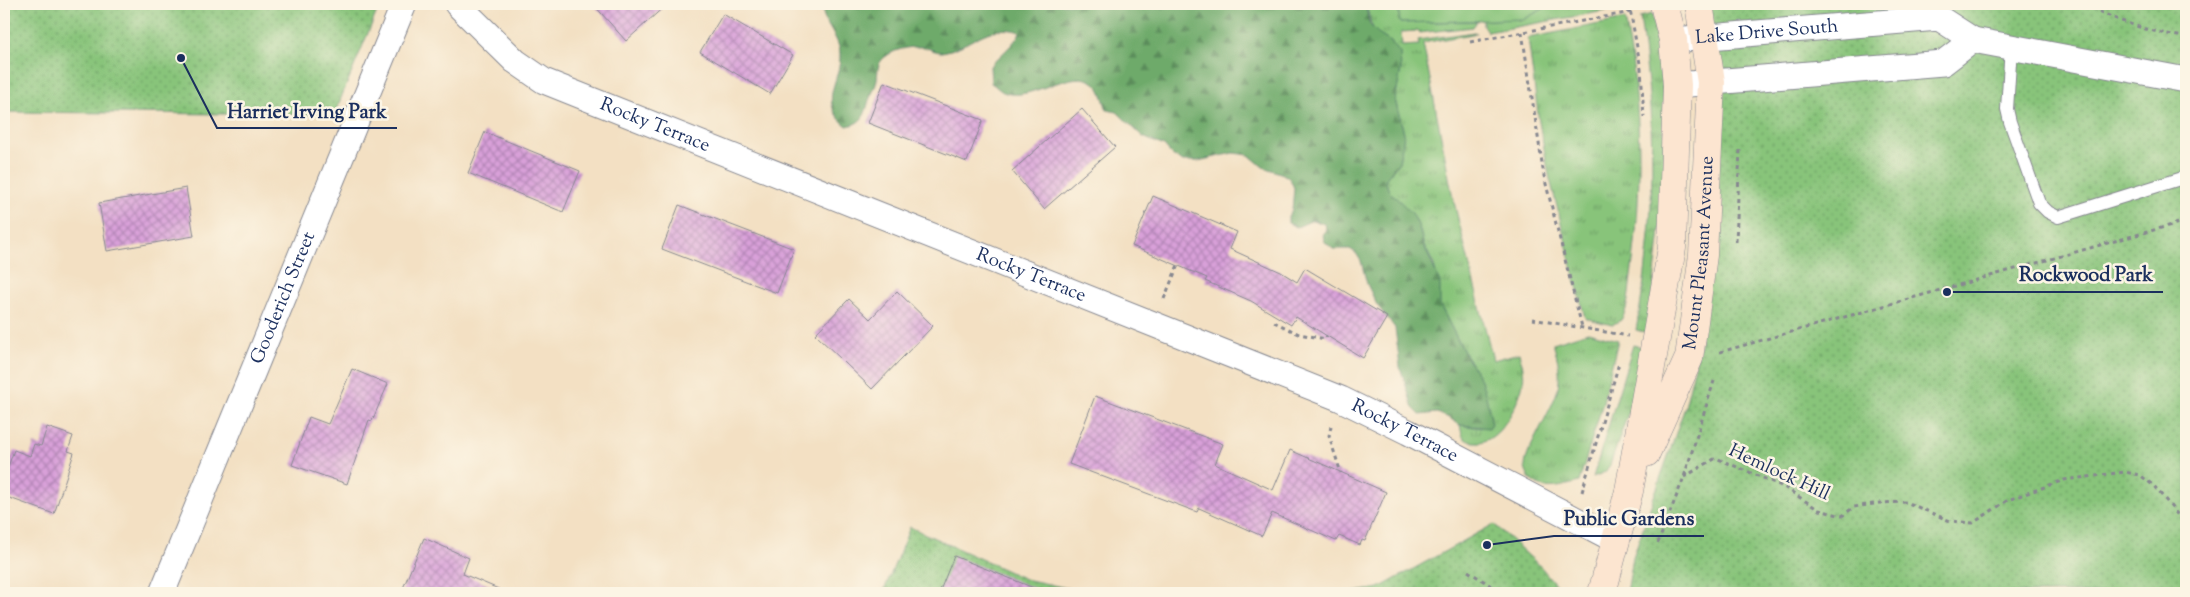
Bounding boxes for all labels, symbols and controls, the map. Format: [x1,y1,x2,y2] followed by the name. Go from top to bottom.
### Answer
[1694,13,1839,52] street label: Lake Drive South
[596,91,714,159] street label: Rocky Terrace
[217,93,397,128] callout: Harriet Irving Park
[227,99,387,128] text: Harriet Irving Park
[1677,155,1721,352] street label: Mount Pleasant Avenue
[244,227,323,368] street label: Gooderich Street
[972,241,1090,309] street label: Rocky Terrace
[2009,257,2163,292] callout: Rockwood Park
[2019,262,2153,291] text: Rockwood Park
[1347,393,1463,469] street label: Rocky Terrace
[1724,438,1834,508] street label: Hemlock Hill
[1554,501,1704,536] callout: Public Gardens
[1564,506,1694,535] text: Public Gardens

